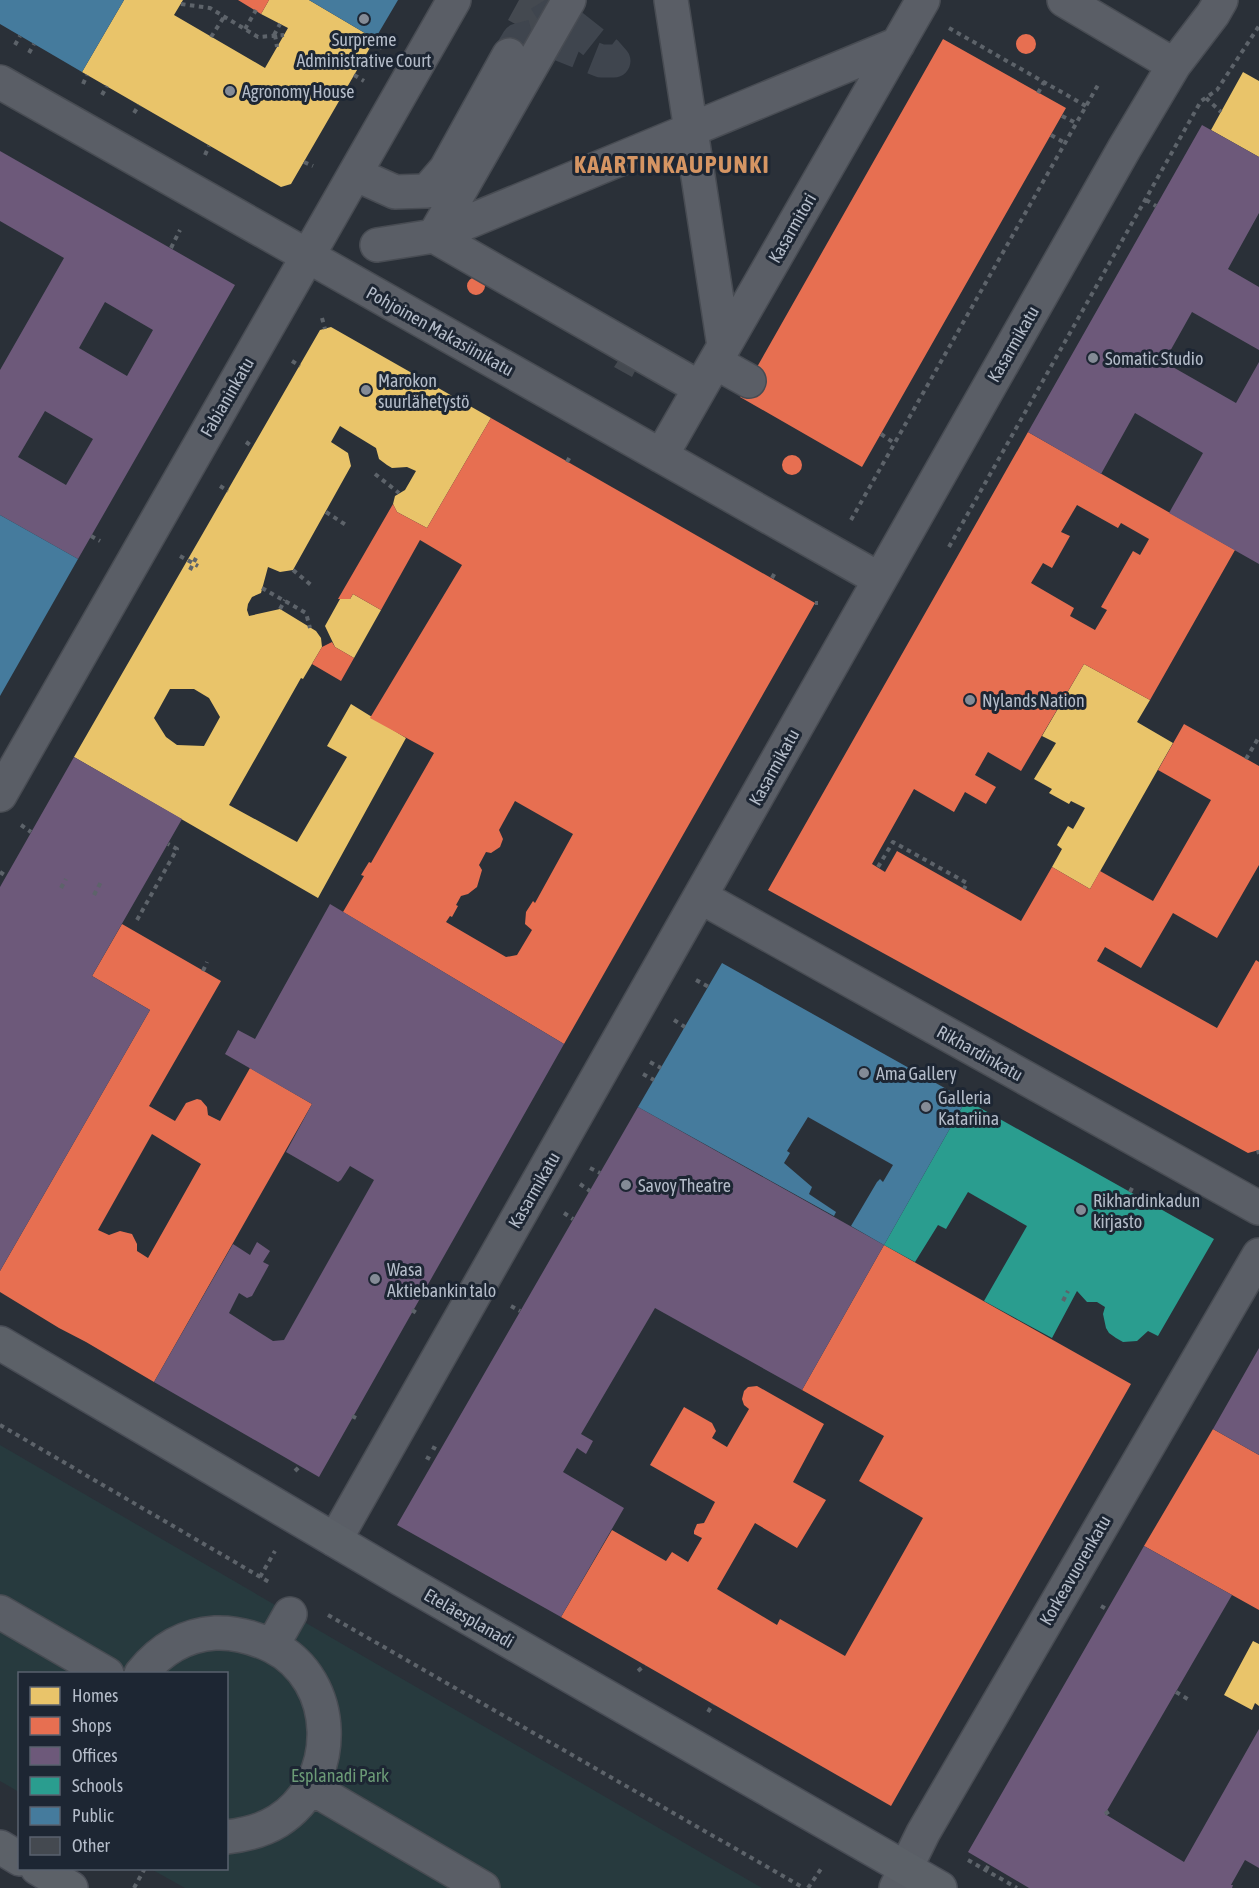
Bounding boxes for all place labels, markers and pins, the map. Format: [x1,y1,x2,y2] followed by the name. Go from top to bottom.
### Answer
[357,12,371,26] marker: Surpreme Administrative Court
[297,29,431,71] place label: Surpreme Administrative Court
[242,81,355,102] place label: Agronomy House
[223,84,237,98] marker: Agronomy House
[1105,348,1203,369] place label: Somatic Studio
[1086,351,1100,365] marker: Somatic Studio
[378,370,470,412] place label: Marokon suurlähetystö
[359,383,373,397] marker: Marokon suurlähetystö
[982,690,1085,711] place label: Nylands Nation
[963,693,977,707] marker: Nylands Nation
[876,1063,957,1084] place label: Ama Gallery
[857,1066,871,1080] marker: Ama Gallery
[938,1087,999,1129] place label: Galleria Katariina
[919,1100,933,1114] marker: Galleria Katariina
[638,1175,731,1196] place label: Savoy Theatre
[619,1178,633,1192] marker: Savoy Theatre
[1093,1190,1200,1232] place label: Rikhardinkadun kirjasto
[1074,1203,1088,1217] marker: Rikhardinkadun kirjasto
[387,1259,496,1301] place label: Wasa Aktiebankin talo
[368,1272,382,1286] marker: Wasa Aktiebankin talo

